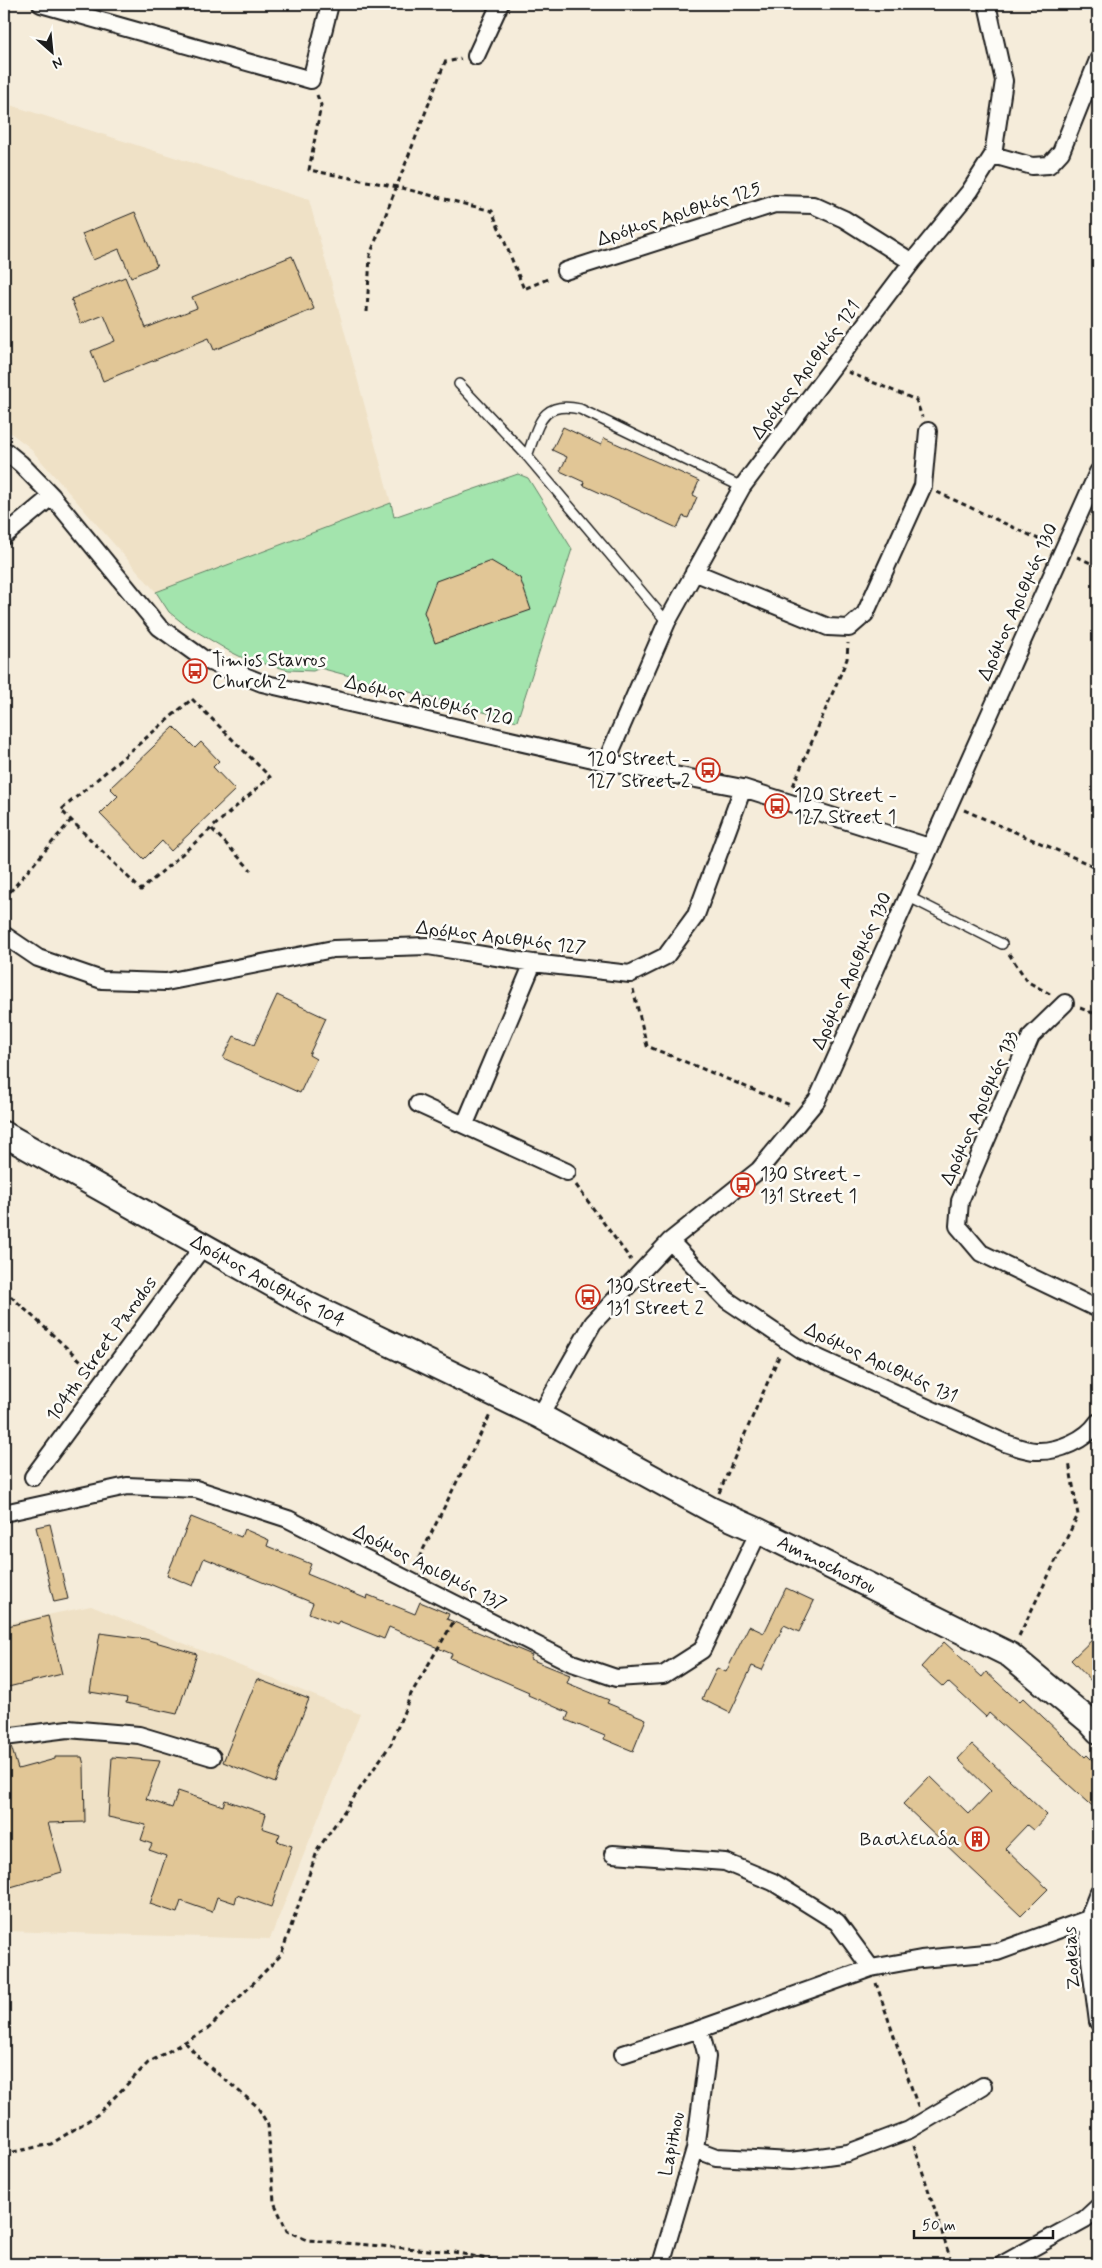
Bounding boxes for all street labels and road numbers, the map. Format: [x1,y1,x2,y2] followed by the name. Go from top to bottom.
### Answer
[594,176,764,252] street label: Δρόμος Αριθμός 125
[746,295,866,445] street label: Δρόμος Αριθμός 121
[972,519,1064,685] street label: Δρόμος Αριθμός 130
[342,669,516,733] street label: Δρόμος Αριθμός 120
[806,888,898,1054] street label: Δρόμος Αριθμός 130
[415,915,587,961] street label: Δρόμος Αριθμός 127
[935,1027,1025,1189] street label: Δρόμος Αριθμός 133
[186,1229,349,1333] street label: Δρόμος Αριθμός 104
[41,1271,163,1427] street label: 104th Street Parodos
[801,1317,961,1409] street label: Δρόμος Αριθμός 131
[349,1518,511,1618] street label: Δρόμος Αριθμός 137
[773,1530,880,1599] street label: Ammochostou
[1057,1925,1087,1991] street label: Zodeias
[653,2110,691,2178] street label: Lapithou

